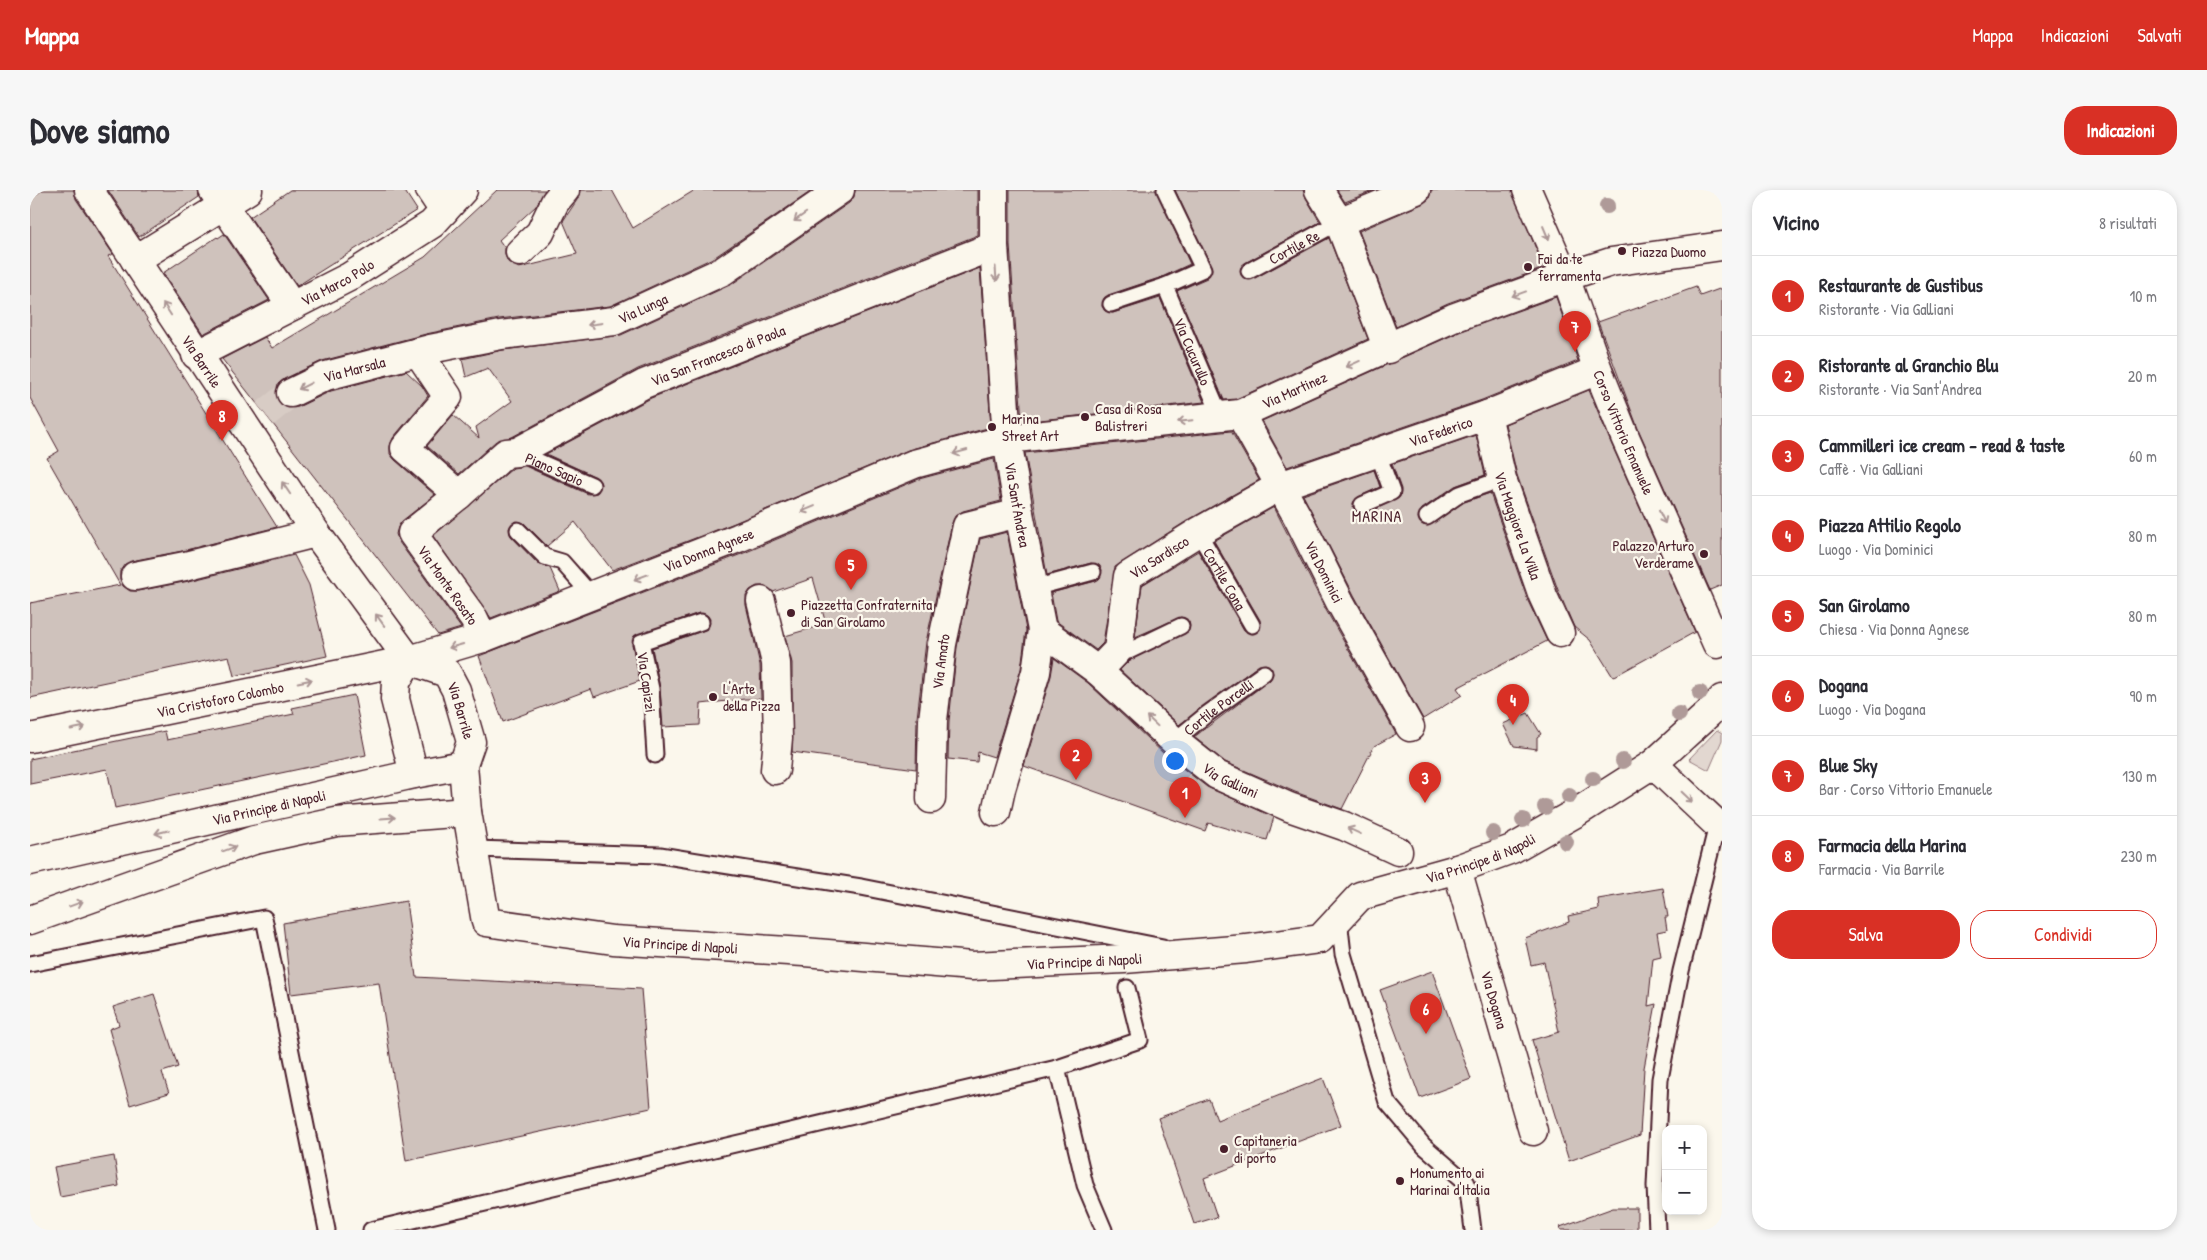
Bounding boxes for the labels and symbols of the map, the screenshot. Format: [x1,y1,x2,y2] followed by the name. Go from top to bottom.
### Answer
[793,212,807,222] one-way arrow
[1265,224,1323,269] street label: Cortile Re
[1541,225,1551,240] one-way arrow
[1632,241,1706,262] place label: Piazza Duomo
[1616,245,1628,257] marker: Piazza Duomo
[1537,248,1601,286] place label: Fai da te ferramenta
[297,253,378,310] street label: Via Marco Polo
[1522,261,1534,273] marker: Fai da te ferramenta
[992,265,1001,281] one-way arrow
[614,287,671,328] street label: Via Lunga
[1512,290,1527,299] one-way arrow
[162,302,172,316] one-way arrow
[1559,311,1591,352] pin: 7
[1169,314,1217,388] street label: Via Cucurullo
[588,319,604,329] one-way arrow
[648,319,788,391] street label: Via San Francesco di Paola
[177,330,227,392] street label: Via Barrile
[321,351,388,387] street label: Via Marsala
[1346,360,1361,369] one-way arrow
[1258,366,1331,413] street label: Via Martinez
[1588,367,1660,498] street label: Corso Vittorio Emanuele
[298,382,313,391] one-way arrow
[1095,398,1161,436] place label: Casa di Rosa Balistreri
[206,400,238,441] pin: 8
[1002,408,1059,446] place label: Marina Street Art
[1406,410,1475,452] street label: Via Federico
[1079,411,1091,423] marker: Casa di Rosa Balistreri
[1177,416,1193,426] one-way arrow
[986,421,998,433] marker: Marina Street Art
[522,447,587,490] street label: Piano Sapio
[952,448,968,457] one-way arrow
[1000,461,1036,549] street label: Via Sant'Andrea
[1490,470,1547,582] street label: Via Maggiore La Villa
[280,481,291,495] one-way arrow
[801,505,816,514] one-way arrow
[1352,505,1402,527] district label: MARINA
[1657,509,1667,524] one-way arrow
[660,522,757,577] street label: Via Donna Agnese
[1125,530,1193,583] street label: Via Sardisco
[1613,535,1694,573] place label: Palazzo Arturo Verderame
[1300,537,1349,606] street label: Via Dominici
[413,541,483,629] street label: Via Monte Rosato
[1199,544,1252,614] street label: Cortile Cona
[1698,548,1710,560] marker: Palazzo Arturo Verderame
[835,549,867,590] pin: 5
[634,572,649,582] one-way arrow
[801,594,932,632] place label: Piazzetta Confraternita di San Girolamo
[785,607,797,619] marker: Piazzetta Confraternita di San Girolamo
[375,614,385,628] one-way arrow
[926,632,954,690] street label: Via Amato
[449,642,465,651] one-way arrow
[632,650,662,714] street label: Via Capizzi
[1179,674,1258,740] street label: Cortile Porcelli
[155,676,285,722] street label: Via Cristoforo Colombo
[297,676,313,685] one-way arrow
[443,677,480,742] street label: Via Barrile
[723,678,780,716] place label: L'Arte della Pizza
[1497,684,1529,725] pin: 4
[707,691,719,703] marker: L'Arte della Pizza
[1145,715,1158,727] one-way arrow
[69,723,85,733] one-way arrow
[1060,739,1092,780] pin: 2
[1162,748,1188,774] your location
[1198,757,1262,803] street label: Via Galliani
[1409,762,1441,803] pin: 3
[1169,777,1201,818] pin: 1
[210,784,328,830] street label: Via Principe di Napoli
[1681,790,1693,803] one-way arrow
[380,813,396,823] one-way arrow
[1347,825,1362,835] one-way arrow
[1423,827,1539,888] street label: Via Principe di Napoli
[154,828,170,837] one-way arrow
[221,844,236,853] one-way arrow
[68,899,83,908] one-way arrow
[622,930,739,958] street label: Via Principe di Napoli
[1026,947,1143,974] street label: Via Principe di Napoli
[1477,968,1513,1031] street label: Via Dogana
[1410,993,1442,1034] pin: 6
[1234,1130,1297,1168] place label: Capitaneria di porto
[1218,1143,1230,1155] marker: Capitaneria di porto
[1410,1162,1490,1200] place label: Monumento ai Marinai d'Italia
[1394,1175,1406,1187] marker: Monumento ai Marinai d'Italia

